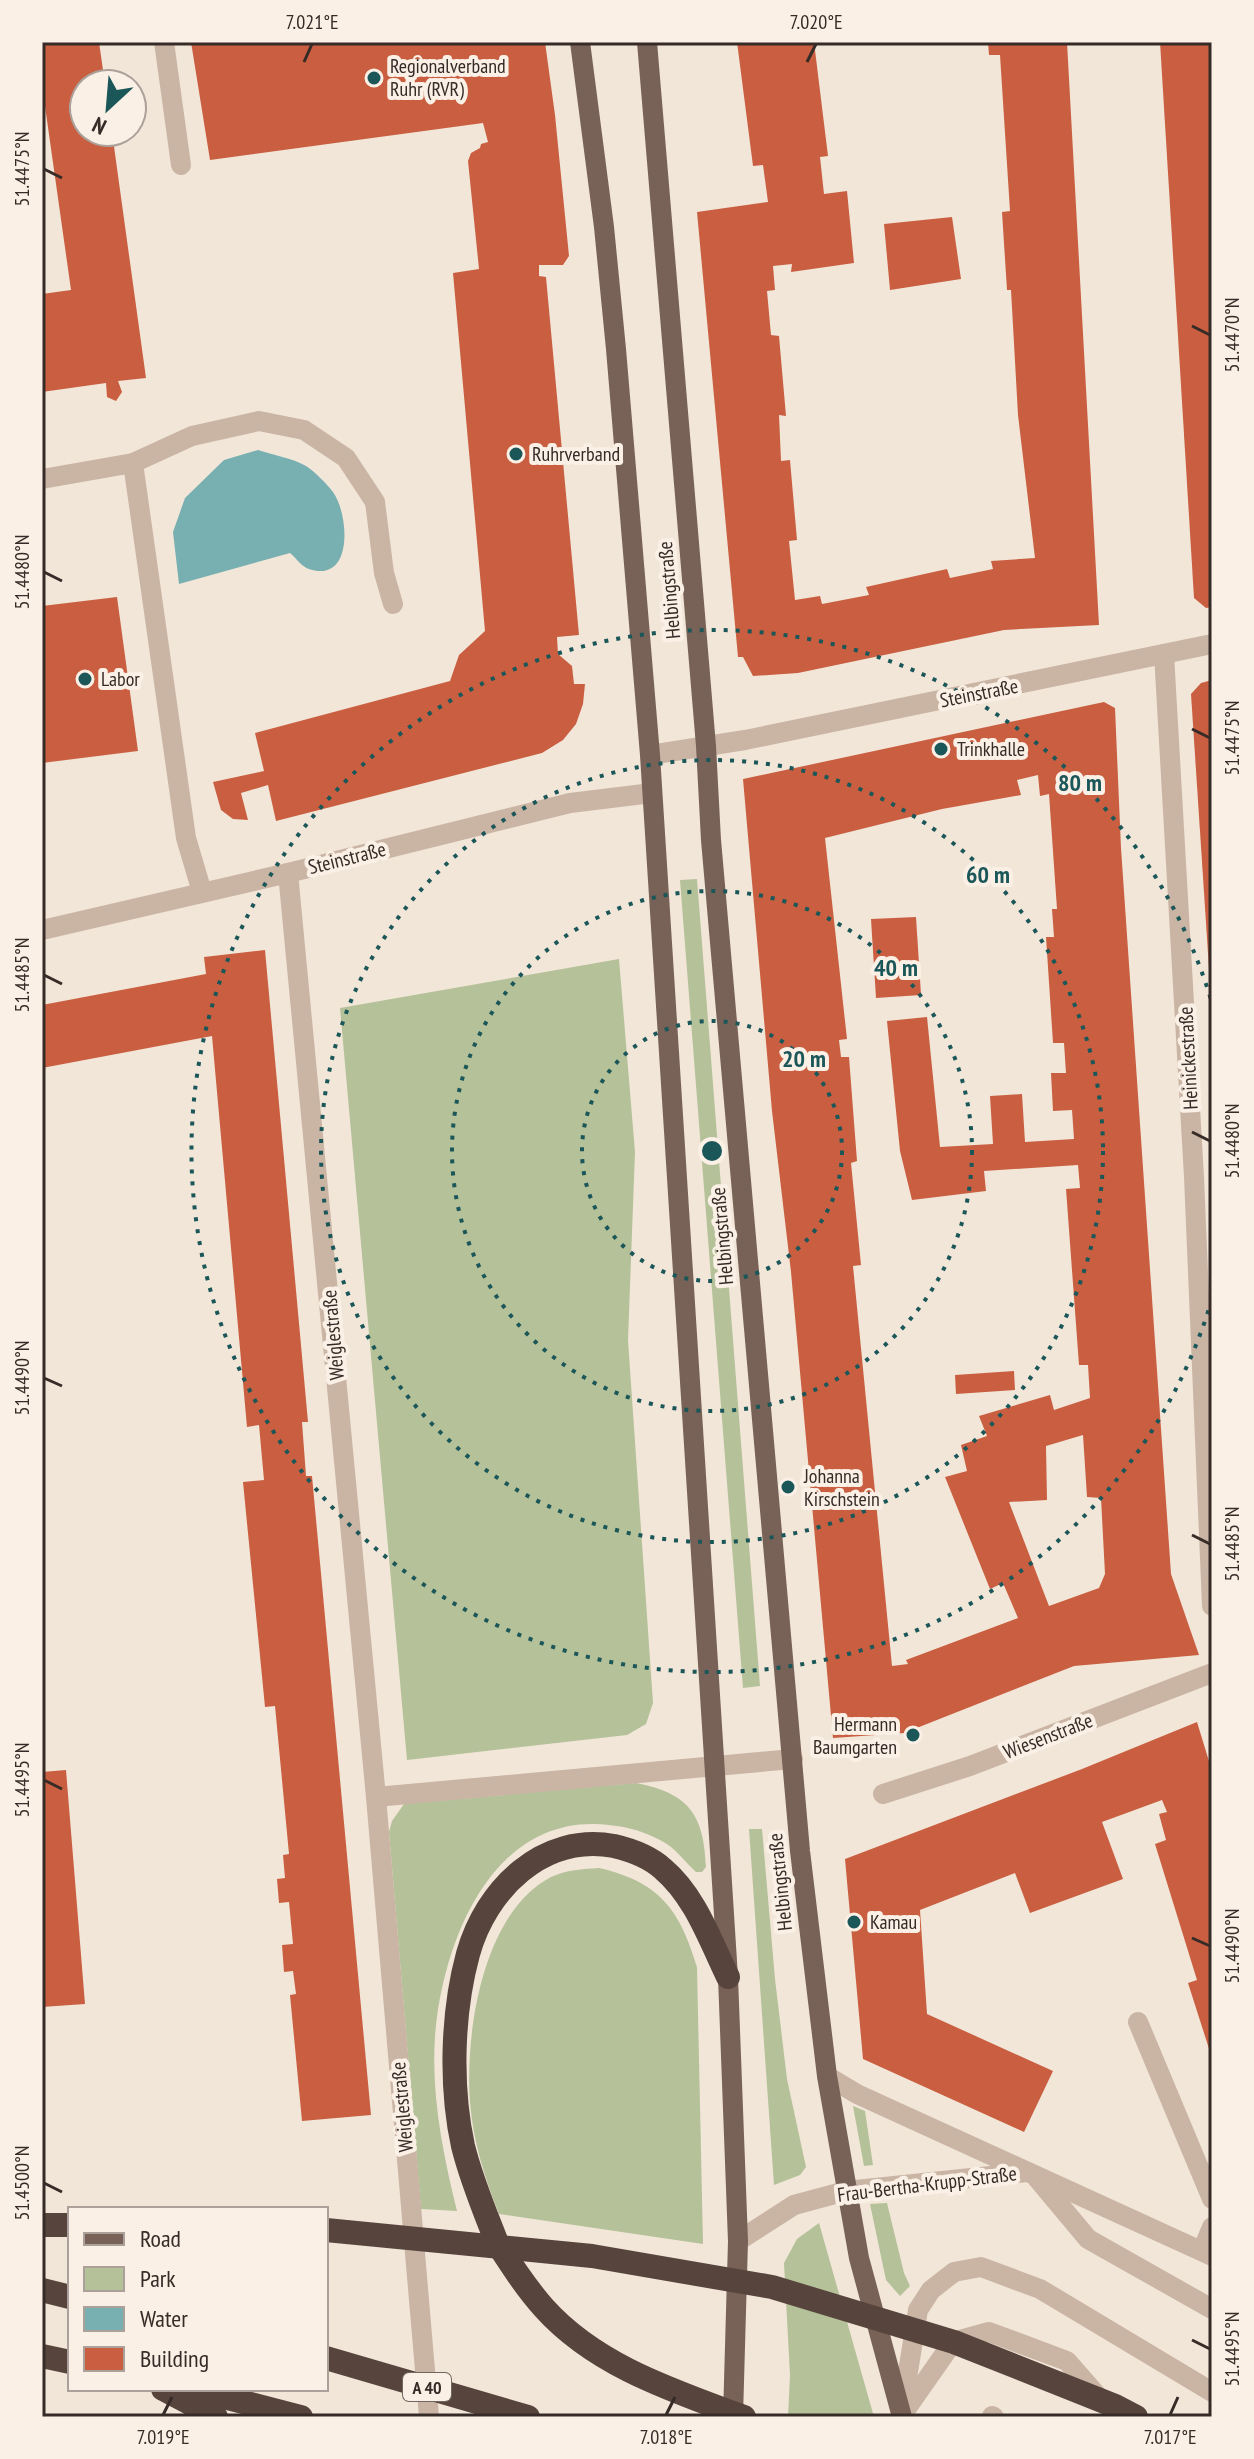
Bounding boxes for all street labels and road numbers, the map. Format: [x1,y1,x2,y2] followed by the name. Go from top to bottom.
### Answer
[652,540,686,640] street label: Helbingstraße
[938,673,1020,713] street label: Steinstraße
[306,836,388,880] street label: Steinstraße
[1172,1006,1204,1110] street label: Heinickestraße
[705,1186,739,1286] street label: Helbingstraße
[316,1289,350,1381] street label: Weiglestraße
[1000,1707,1096,1765] street label: Wiesenstraße
[762,1832,798,1932] street label: Helbingstraße
[385,2061,419,2153] street label: Weiglestraße
[836,2160,1018,2208] street label: Frau-Bertha-Krupp-Straße
[403,2373,451,2401] road number: A 40

